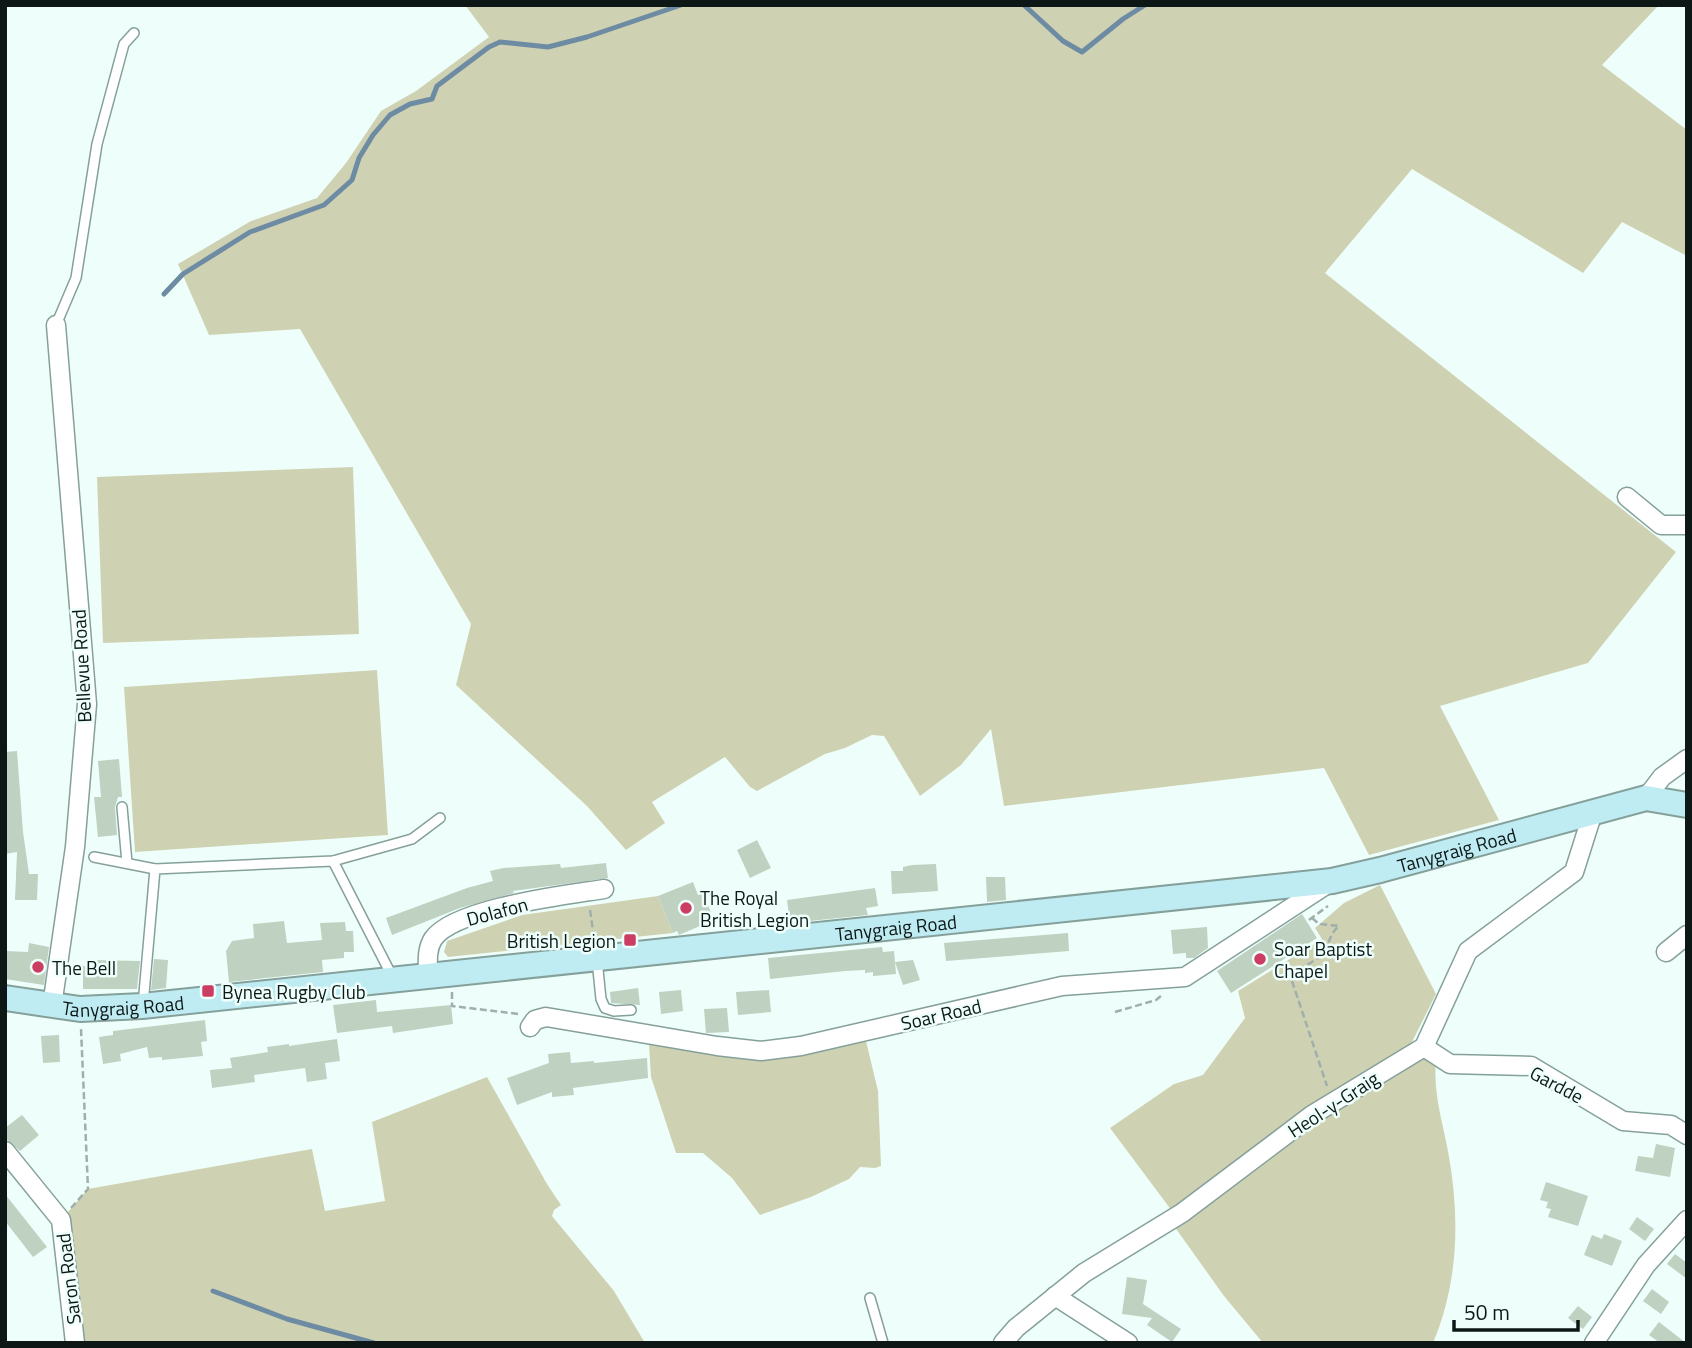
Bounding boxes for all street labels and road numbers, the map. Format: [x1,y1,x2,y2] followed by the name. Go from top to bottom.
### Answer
[64,608,98,724] street label: Bellevue Road
[1394,819,1519,879] street label: Tanygraig Road
[463,889,531,933] street label: Dolafon
[834,906,958,948] street label: Tanygraig Road
[60,987,185,1023] street label: Tanygraig Road
[898,991,984,1037] street label: Soar Road
[1525,1058,1589,1110] street label: Gardde
[1282,1063,1385,1144] street label: Heol-y-Graig
[48,1232,88,1326] street label: Saron Road

